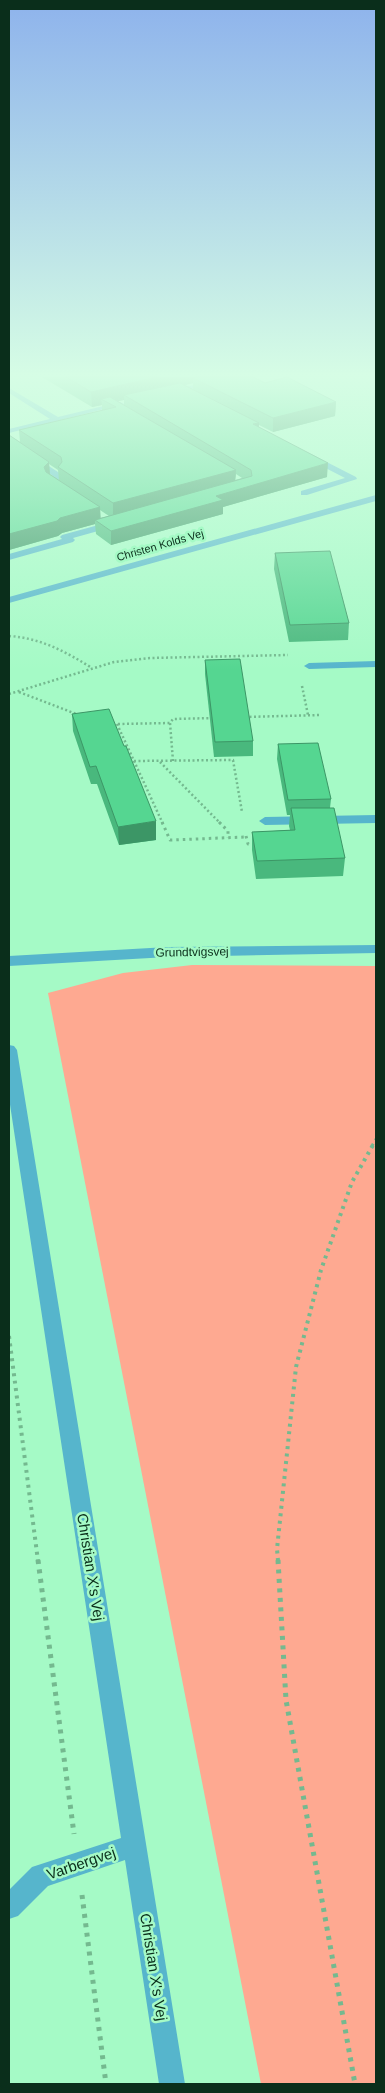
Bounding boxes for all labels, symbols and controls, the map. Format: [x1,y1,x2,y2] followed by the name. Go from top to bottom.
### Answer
[115,527,205,563] street label: Christen Kolds Vej
[155,944,229,960] street label: Grundtvigsvej
[74,1512,108,1622] street label: Christian X's Vej
[44,1843,118,1883] street label: Varbergvej
[137,1912,171,2022] street label: Christian X's Vej

